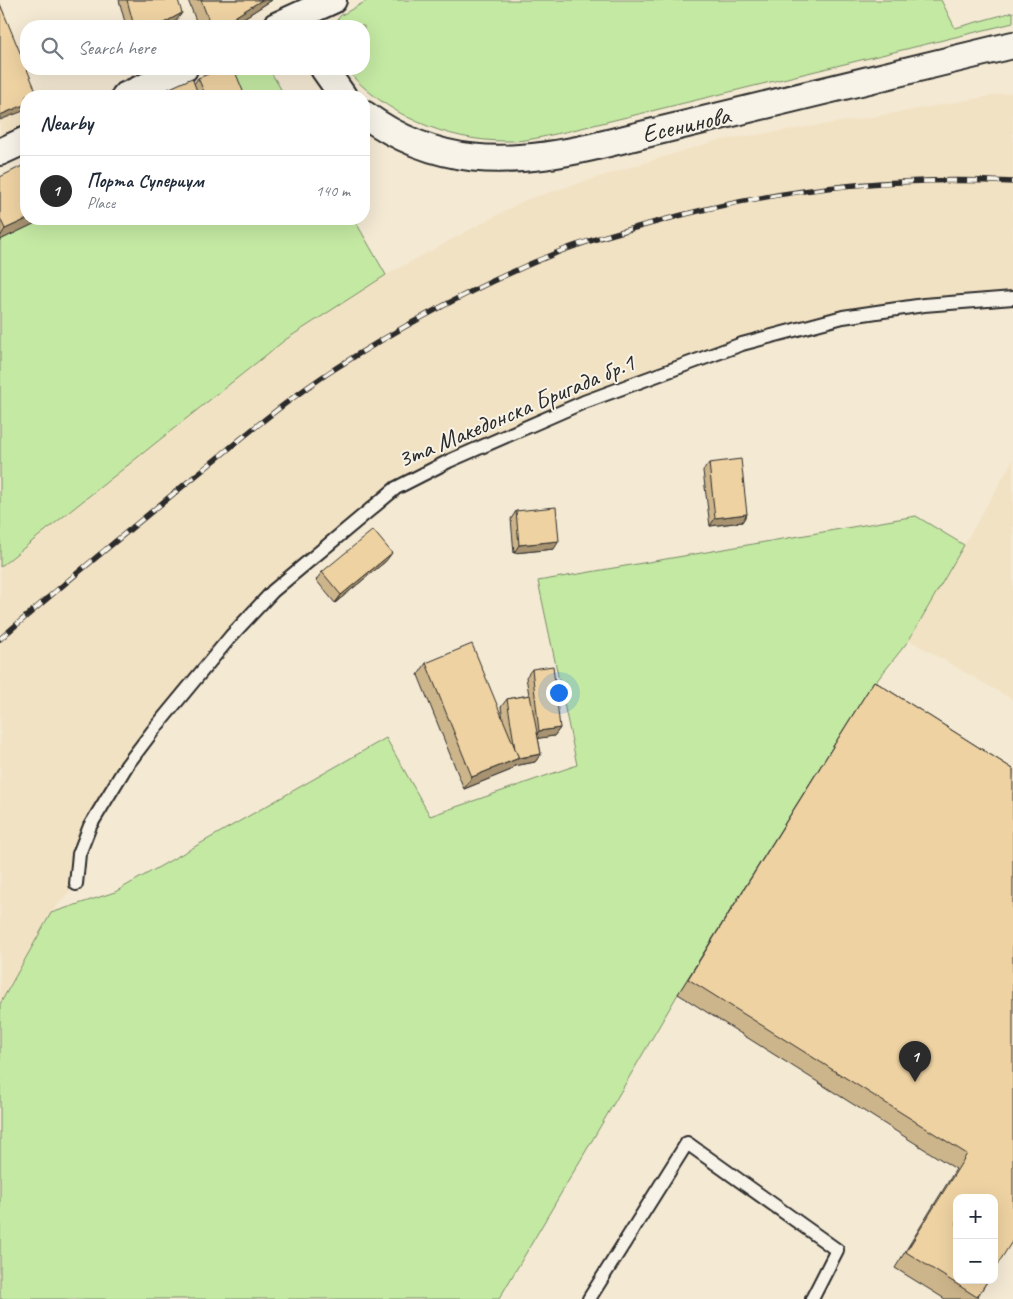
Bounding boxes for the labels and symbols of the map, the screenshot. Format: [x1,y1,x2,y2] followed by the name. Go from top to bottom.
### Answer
[639,99,735,151] street label: Есенинова
[393,346,641,475] street label: 3та Македонска Бригада бр.1
[546,680,572,706] your location
[899,1041,931,1082] pin: 1

